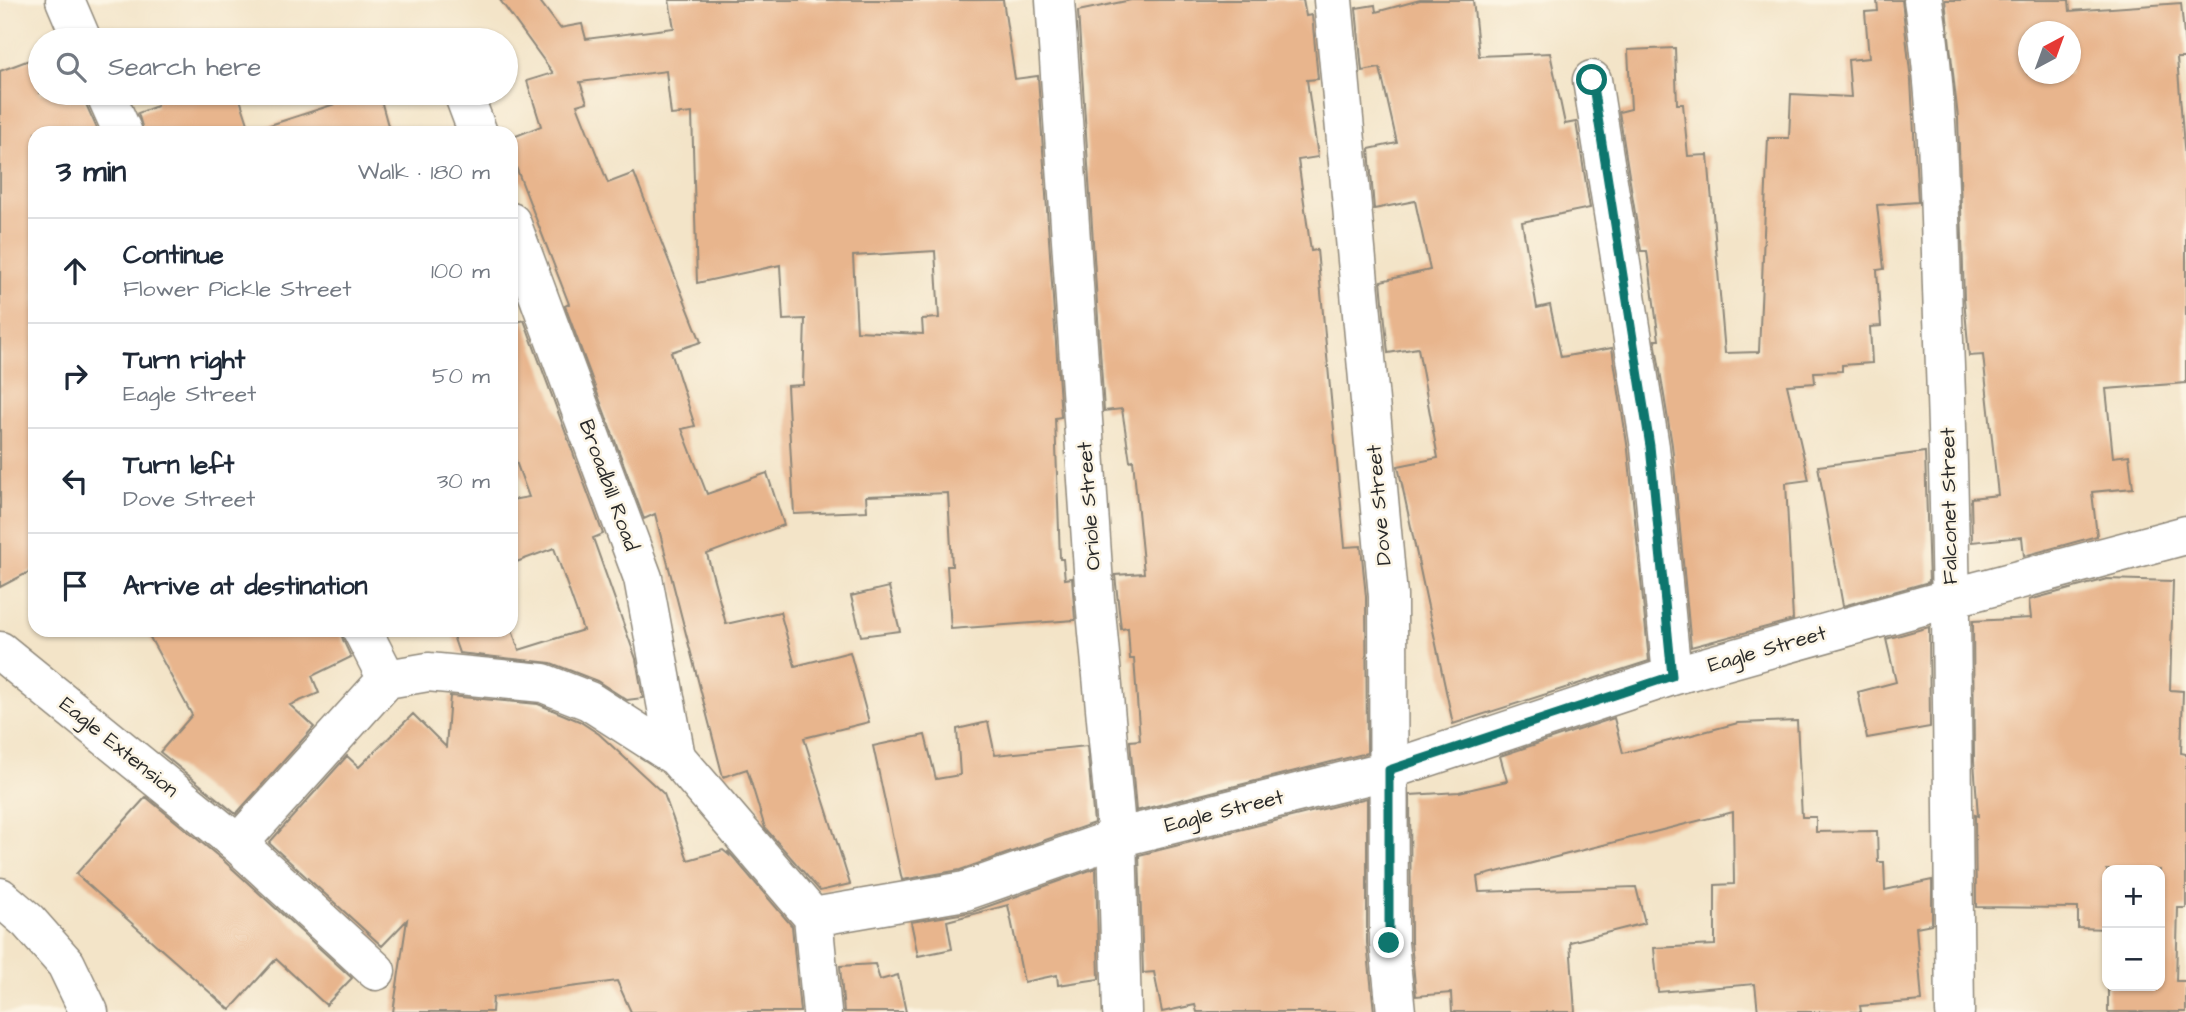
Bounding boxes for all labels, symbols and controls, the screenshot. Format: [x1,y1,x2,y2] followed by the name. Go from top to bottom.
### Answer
[2018,21,2081,84] north arrow
[28,28,518,105] search box
[52,48,90,86] icon: search
[108,49,261,85] text: Search here
[1576,64,1607,95] route start
[56,151,126,193] text: 3 min
[358,156,490,188] text: Walk · 180 m
[123,237,224,273] text: Continue
[56,252,94,290] icon: ahead
[431,255,490,287] text: 100 m
[123,273,351,305] text: Flower Pickle Street
[123,342,245,378] text: Turn right
[56,357,94,395] icon: right
[432,360,490,392] text: 50 m
[123,378,256,410] text: Eagle Street
[572,415,646,555] street label: Broadbill Road
[1933,427,1965,585] street label: Falconet Street
[1070,440,1108,571] street label: Oriole Street
[1359,443,1399,566] street label: Dove Street
[123,447,234,483] text: Turn left
[56,462,94,500] icon: left
[437,465,490,497] text: 30 m
[123,483,255,515] text: Dove Street
[56,567,94,605] icon: arrive
[123,568,368,604] text: Arrive at destination
[1704,618,1831,682] street label: Eagle Street
[52,690,185,806] street label: Eagle Extension
[1161,782,1288,842] street label: Eagle Street
[2102,865,2165,991] map controls
[2102,865,2165,928] button: +
[1373,927,1404,958] route end
[2102,928,2165,991] button: −

